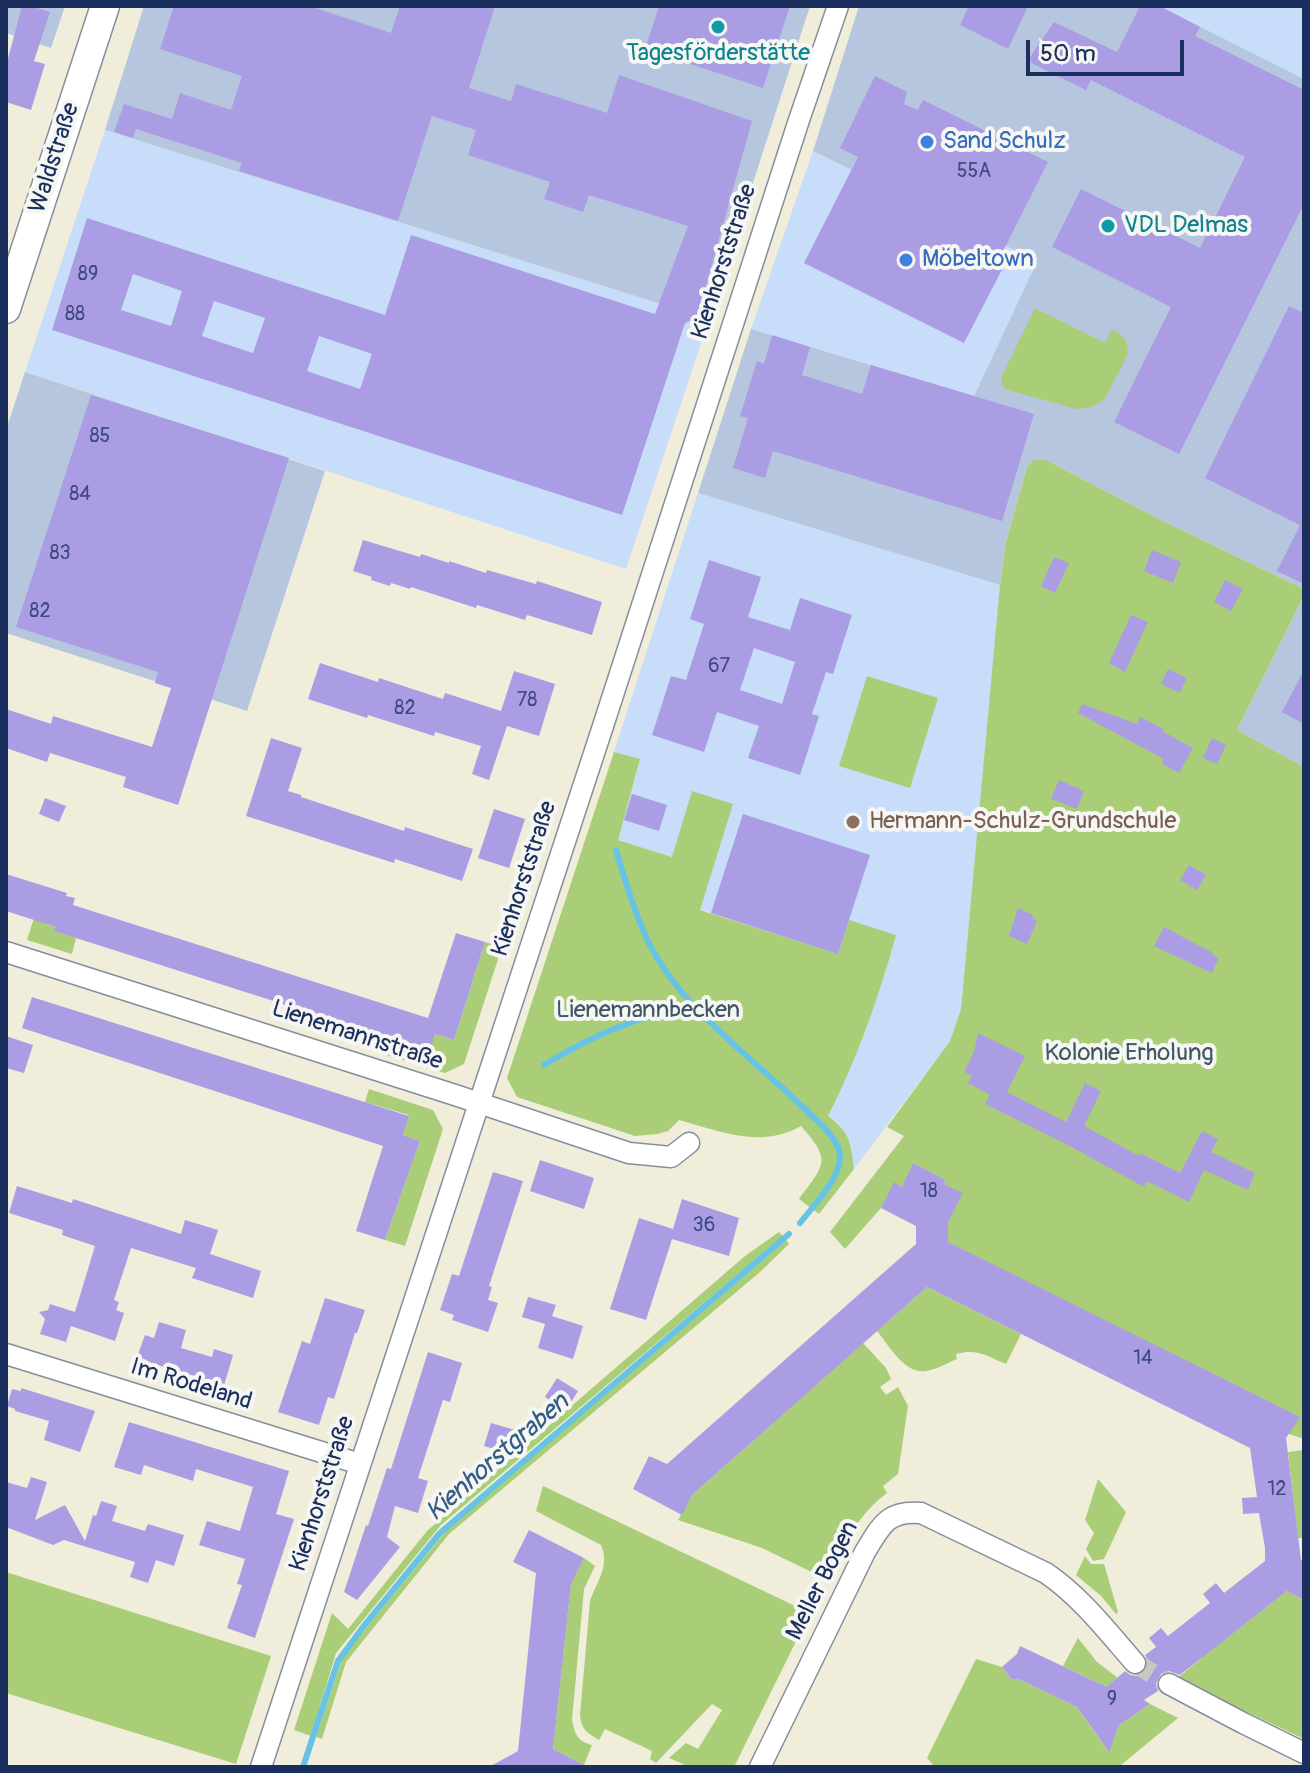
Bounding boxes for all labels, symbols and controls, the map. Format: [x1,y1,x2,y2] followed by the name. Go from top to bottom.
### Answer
[709,18,727,36] marker: Tagesförderstätte
[1030,24,1188,74] scale bar
[1040,39,1096,68] text: 50 m
[626,40,810,68] place label: Tagesförderstätte
[24,99,86,217] street label: Waldstraße
[943,128,1066,156] place label: Sand Schulz
[918,133,936,151] marker: Sand Schulz
[957,160,991,184] house number: 55A
[686,181,764,343] street label: Kienhorststraße
[1124,212,1248,240] place label: VDL Delmas
[1099,217,1117,235] marker: VDL Delmas
[922,246,1034,274] place label: Möbeltown
[897,251,915,269] marker: Möbeltown
[78,263,98,287] house number: 89
[65,303,85,327] house number: 88
[90,425,110,449] house number: 85
[69,483,91,507] house number: 84
[49,542,71,566] house number: 83
[29,600,51,624] house number: 82
[708,655,730,679] house number: 67
[517,689,537,713] house number: 78
[394,697,416,721] house number: 82
[486,798,564,960] street label: Kienhorststraße
[869,808,1176,836] place label: Hermann-Schulz-Grundschule
[844,813,862,831] marker: Hermann-Schulz-Grundschule
[268,995,446,1077] street label: Lienemannstraße
[556,997,740,1025] park label: Lienemannbecken
[1044,1040,1214,1068] park label: Kolonie Erholung
[920,1180,938,1204] house number: 18
[693,1214,715,1238] house number: 36
[1133,1347,1153,1371] house number: 14
[127,1353,255,1417] street label: Im Rodeland
[420,1387,576,1529] water label: Kienhorstgraben
[284,1413,362,1575] street label: Kienhorststraße
[1268,1478,1286,1502] house number: 12
[781,1517,865,1645] street label: Meller Bogen
[1107,1688,1117,1712] house number: 9

